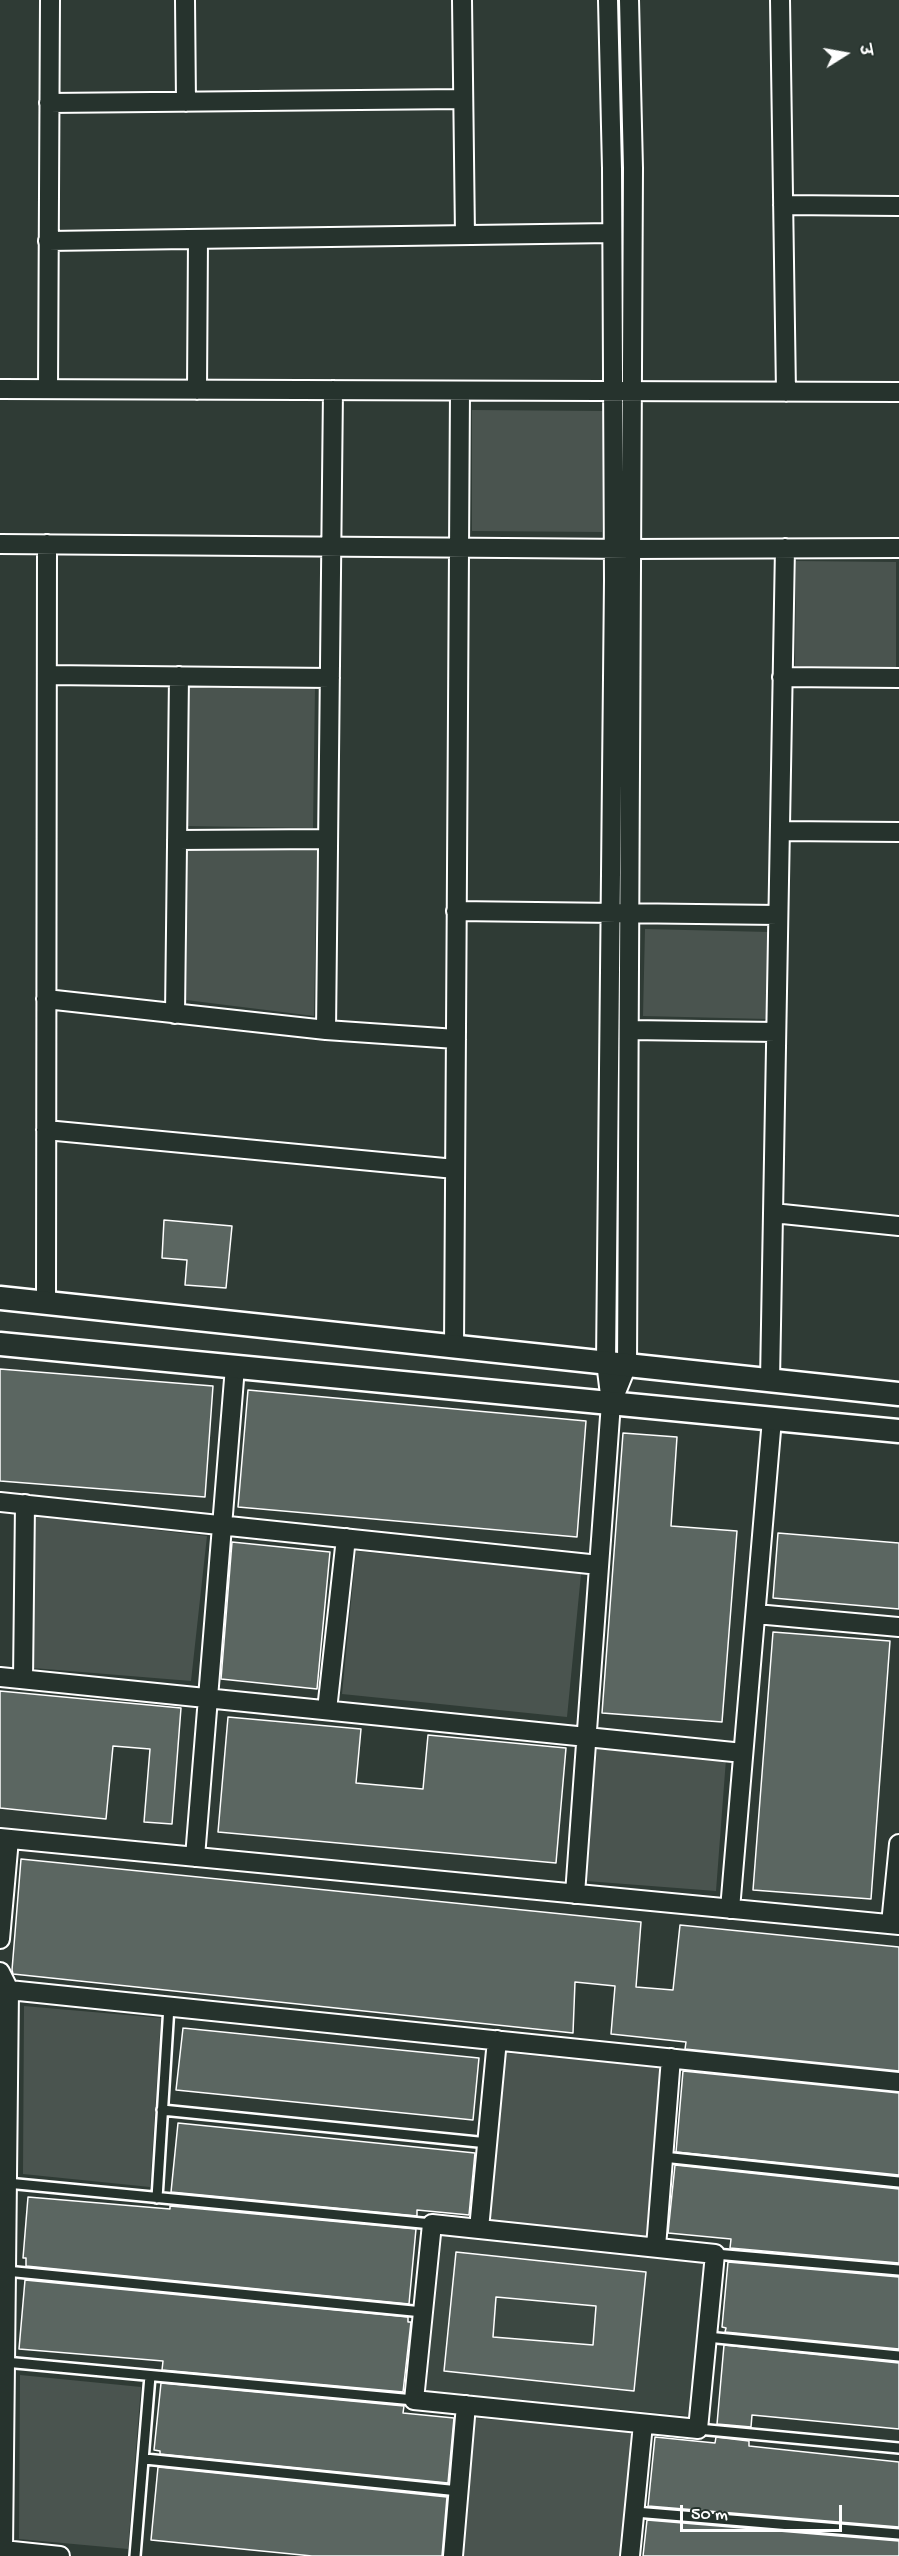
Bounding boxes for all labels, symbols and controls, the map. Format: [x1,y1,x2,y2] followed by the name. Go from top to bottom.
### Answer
[815,24,875,84] north arrow
[853,43,874,58] text: उ
[683,2493,845,2531] scale bar
[691,2505,728,2526] text: 50 m

